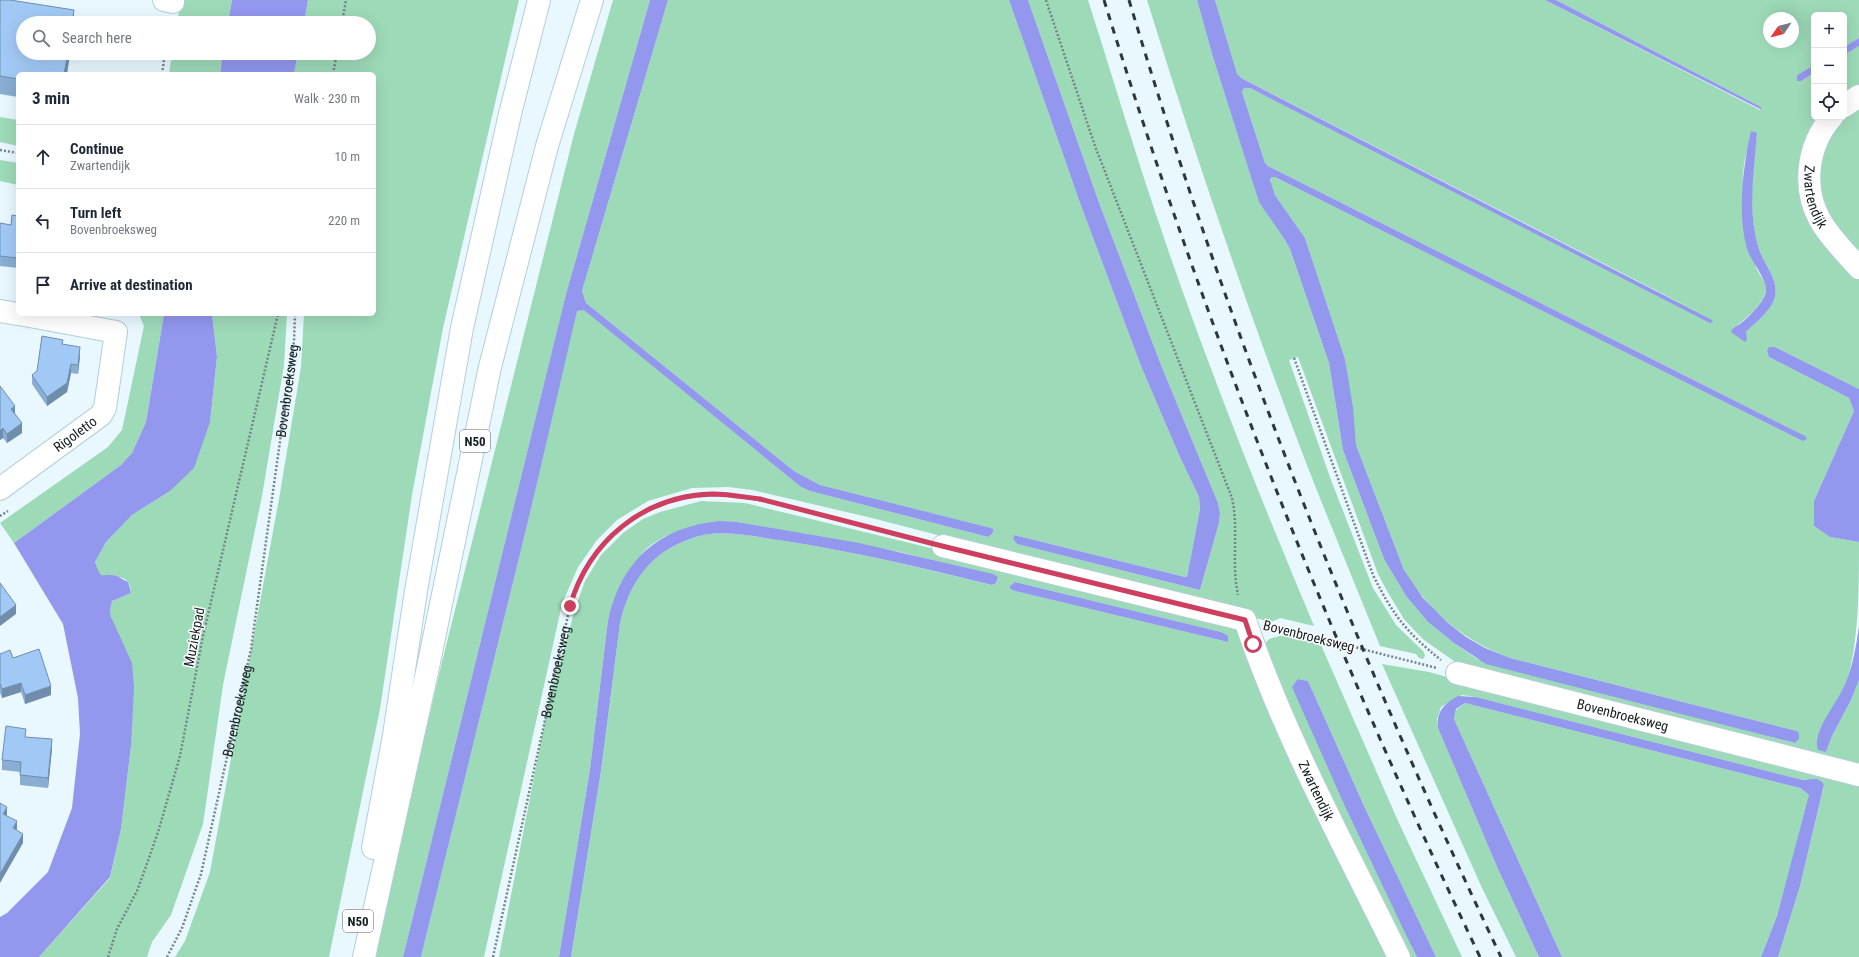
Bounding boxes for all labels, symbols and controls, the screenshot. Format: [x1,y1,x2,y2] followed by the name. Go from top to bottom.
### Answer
[1763,12,1799,48] north arrow
[1811,12,1847,120] map controls
[1811,12,1847,48] button: +
[16,16,376,60] search box
[30,27,52,49] icon: search
[62,29,132,47] text: Search here
[1811,48,1847,84] button: −
[1811,84,1847,120] button: locate
[32,88,70,108] text: 3 min
[294,91,360,106] text: Walk · 230 m
[70,140,124,158] text: Continue
[32,146,54,168] icon: ahead
[334,149,360,164] text: 10 m
[70,158,130,173] text: Zwartendijk
[1801,164,1831,232] street label: Zwartendijk
[70,204,121,222] text: Turn left
[32,210,54,232] icon: left
[328,213,360,228] text: 220 m
[70,222,157,237] text: Bovenbroeksweg
[32,274,54,296] icon: arrive
[70,276,193,294] text: Arrive at destination
[273,343,301,438] street label: Bovenbroeksweg
[50,413,100,455] street label: Rigoletto
[460,430,490,452] road number: N50
[561,597,579,615] route end
[180,606,208,668] street label: Muziekpad
[1262,617,1356,655] street label: Bovenbroeksweg
[538,624,573,719] street label: Bovenbroeksweg
[1244,635,1262,653] route start
[219,663,255,758] street label: Bovenbroeksweg
[1575,696,1670,734] street label: Bovenbroeksweg
[1295,758,1338,824] street label: Zwartendijk
[343,910,373,932] road number: N50

